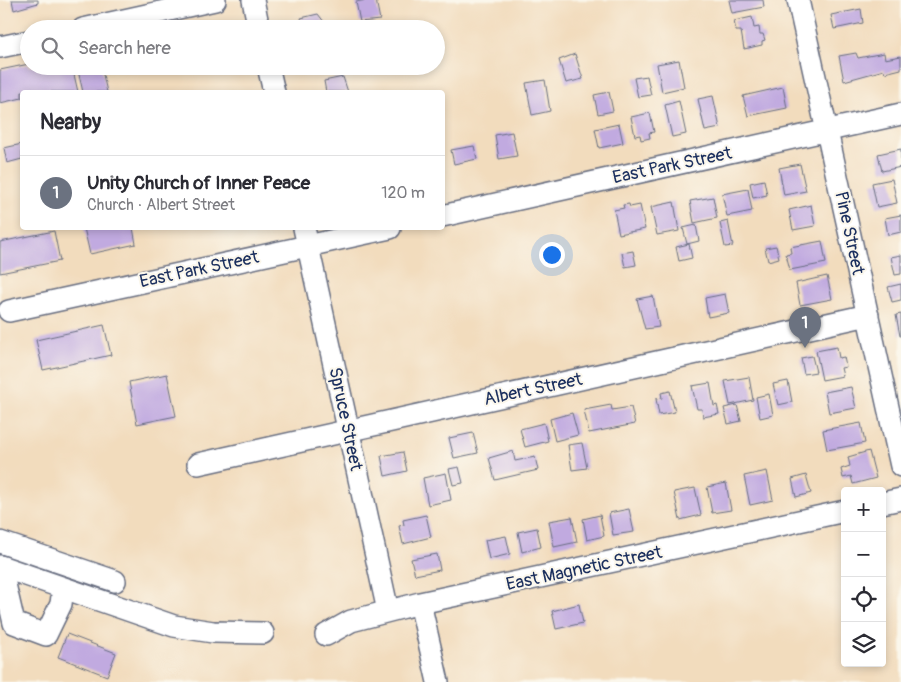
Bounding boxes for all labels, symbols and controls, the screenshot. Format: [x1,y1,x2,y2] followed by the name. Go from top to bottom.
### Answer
[20,20,445,75] search box
[38,34,66,62] icon: search
[78,36,171,60] text: Search here
[40,109,101,136] text: Nearby
[610,141,734,189] street label: East Park Street
[87,171,310,195] text: Unity Church of Inner Peace
[53,183,59,203] text: 1
[381,183,425,203] text: 120 m
[829,189,870,278] street label: Pine Street
[87,195,235,215] text: Church · Albert Street
[539,242,565,268] your location
[137,245,261,293] street label: East Park Street
[789,307,821,348] pin: 1
[323,365,368,474] street label: Spruce Street
[482,368,585,411] street label: Albert Street
[841,487,886,667] map controls
[841,487,886,532] button: +
[841,532,886,577] button: −
[504,541,665,596] street label: East Magnetic Street
[841,577,886,622] button: locate
[841,622,886,667] button: layers

